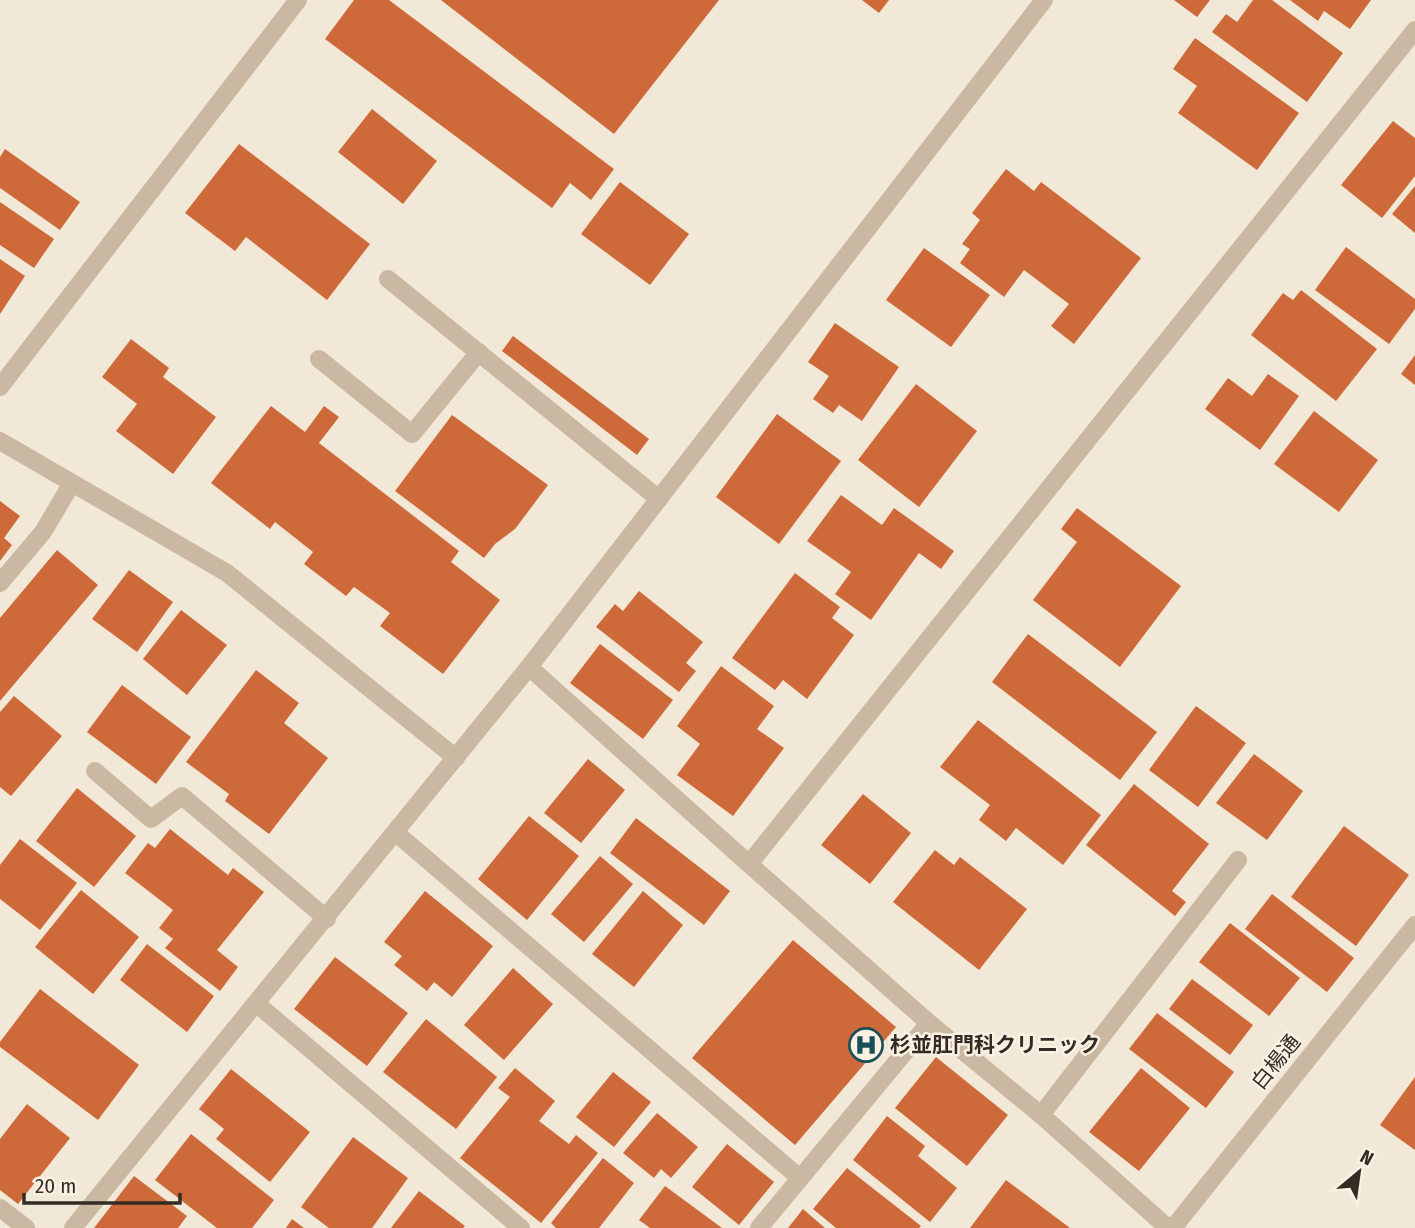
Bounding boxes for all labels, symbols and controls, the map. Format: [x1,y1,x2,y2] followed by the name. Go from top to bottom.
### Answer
[847,1026,885,1064] hospital icon: 杉並肛門科クリニック
[1246,1029,1306,1095] street label: 白楊通
[890,1032,1100,1058] place label: 杉並肛門科クリニック
[1324,1137,1394,1207] north arrow
[1356,1145,1378,1170] text: N
[24,1162,180,1206] scale bar
[35,1173,76,1199] text: 20 m

